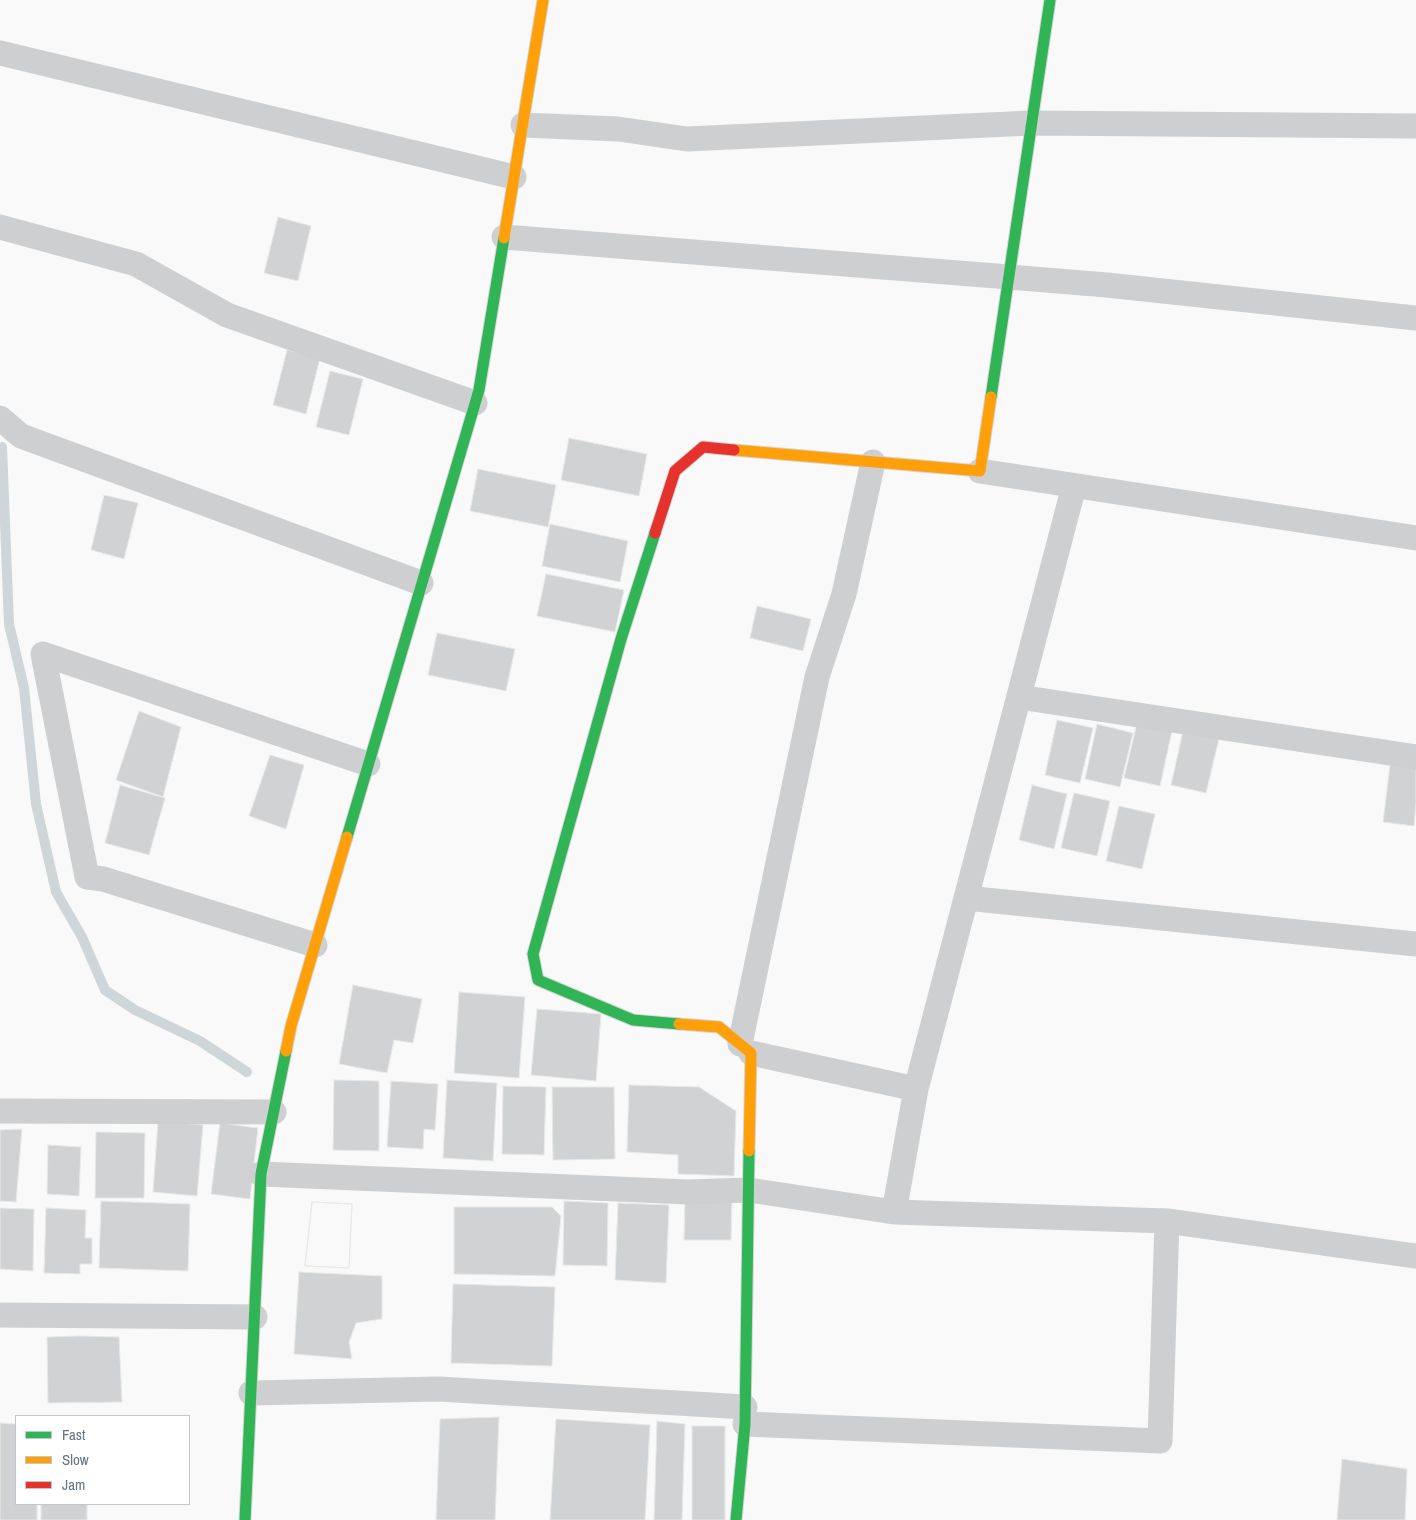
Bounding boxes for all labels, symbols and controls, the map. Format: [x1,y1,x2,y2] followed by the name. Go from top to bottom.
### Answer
[15,1415,190,1505] legend
[62,1424,85,1445] text: Fast
[62,1449,89,1470] text: Slow
[62,1474,85,1495] text: Jam

